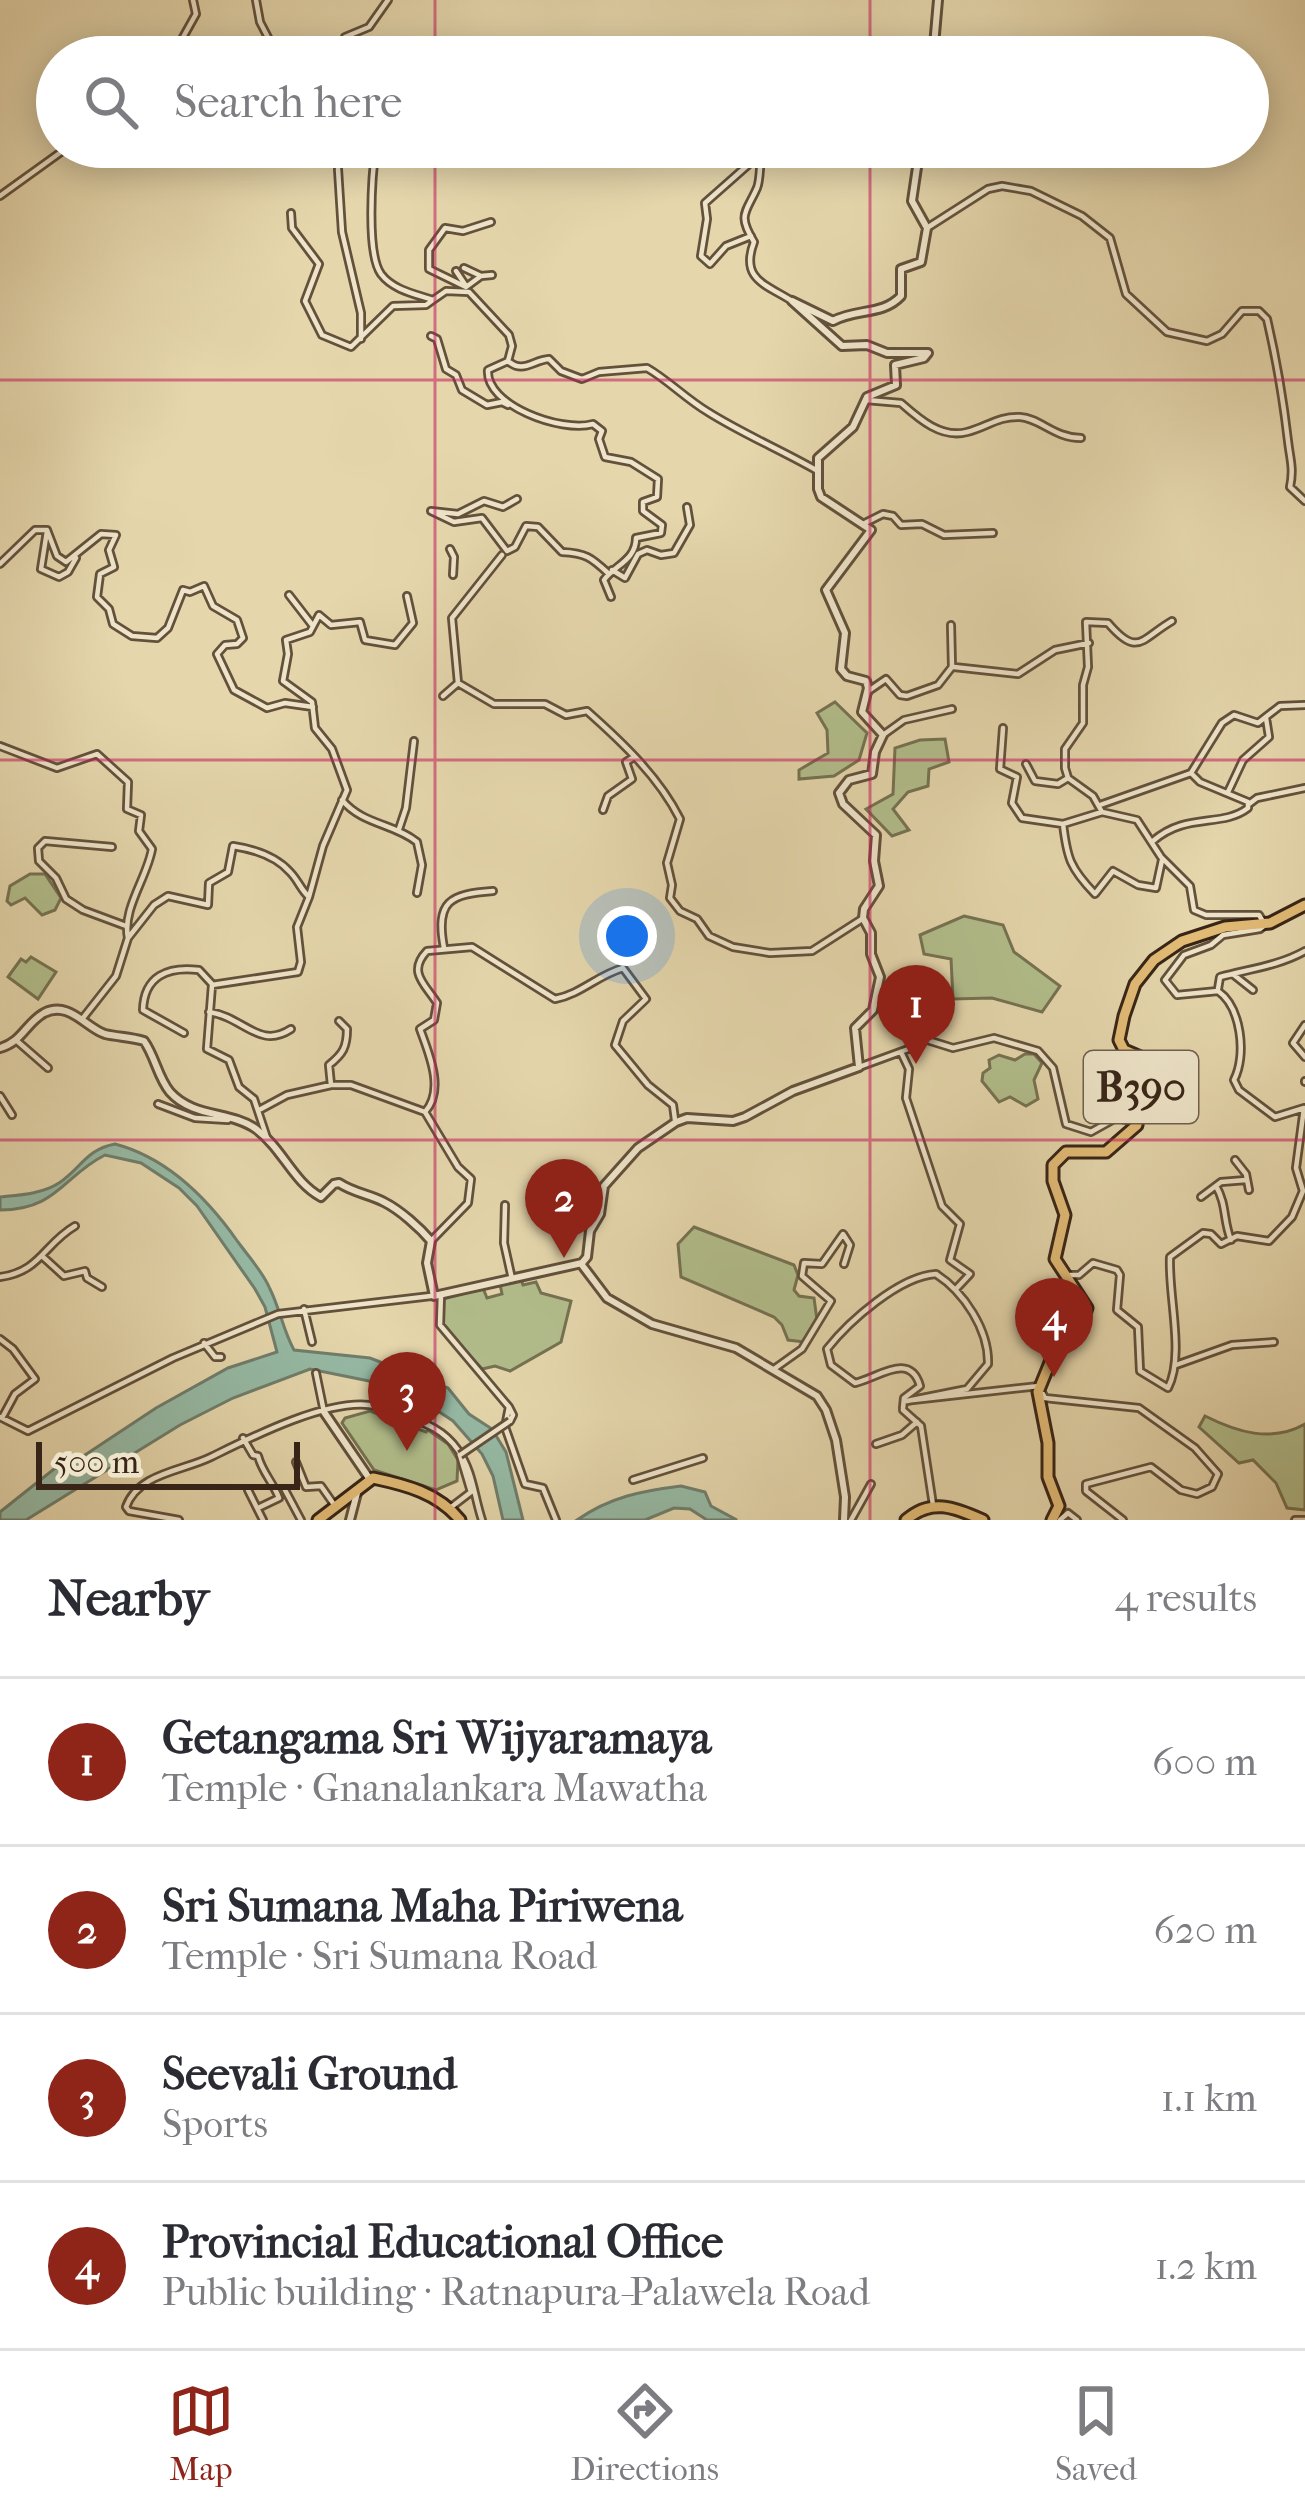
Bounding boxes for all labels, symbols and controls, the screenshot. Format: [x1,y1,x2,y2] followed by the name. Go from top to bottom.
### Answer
[36,36,1269,168] search box
[78,69,144,135] icon: search
[174,76,402,129] text: Search here
[597,906,657,966] your location
[877,965,955,1064] pin: 1
[1084,1051,1198,1123] road number: B390
[525,1159,603,1258] pin: 2
[1015,1278,1093,1377] pin: 4
[368,1352,446,1451] pin: 3
[36,1436,300,1489] scale bar
[54,1443,139,1482] text: 500 m
[48,1568,209,1628] text: Nearby
[1115,1575,1257,1621] text: 4 results
[162,1712,711,1765] text: Getangama Sri Wijyaramaya
[80,1739,94,1785] text: 1
[1152,1739,1257,1785] text: 600 m
[162,1765,707,1811] text: Temple · Gnanalankara Mawatha
[162,1880,682,1933] text: Sri Sumana Maha Piriwena
[77,1907,97,1953] text: 2
[1154,1907,1257,1953] text: 620 m
[162,1933,597,1979] text: Temple · Sri Sumana Road
[162,2048,457,2101] text: Seevali Ground
[79,2075,95,2121] text: 3
[1161,2075,1257,2121] text: 1.1 km
[162,2101,268,2147] text: Sports
[162,2216,723,2269] text: Provincial Educational Office
[75,2243,99,2289] text: 4
[1155,2243,1257,2289] text: 1.2 km
[162,2269,870,2315] text: Public building · Ratnapura-Palawela Road
[168,2378,234,2489] tab: Map
[570,2378,719,2489] tab: Directions
[1055,2378,1137,2489] tab: Saved

